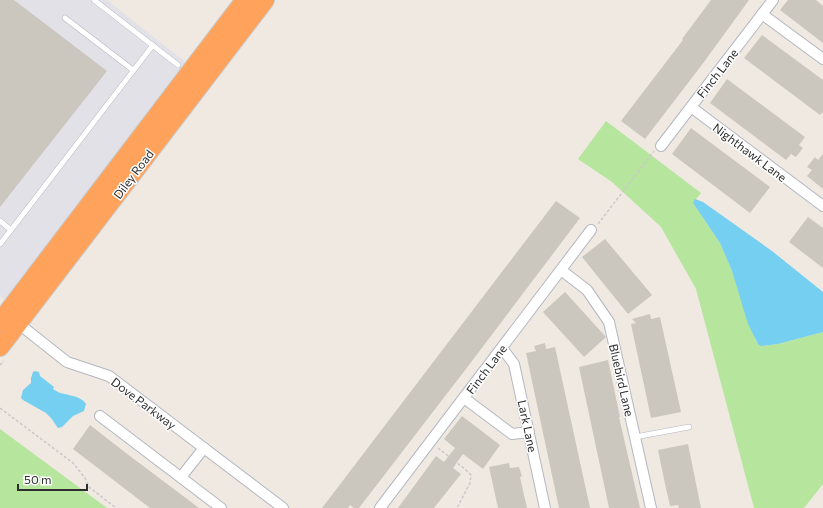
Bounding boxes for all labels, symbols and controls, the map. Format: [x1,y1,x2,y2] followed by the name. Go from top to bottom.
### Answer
[694,46,740,100] street label: Finch Lane
[711,120,789,184] street label: Nighthawk Lane
[110,147,156,201] street label: Diley Road
[463,342,509,396] street label: Finch Lane
[607,342,637,418] street label: Bluebird Lane
[109,374,179,432] street label: Dove Parkway
[516,399,540,453] street label: Lark Lane
[18,466,87,492] scale bar
[24,472,52,486] text: 50 m

